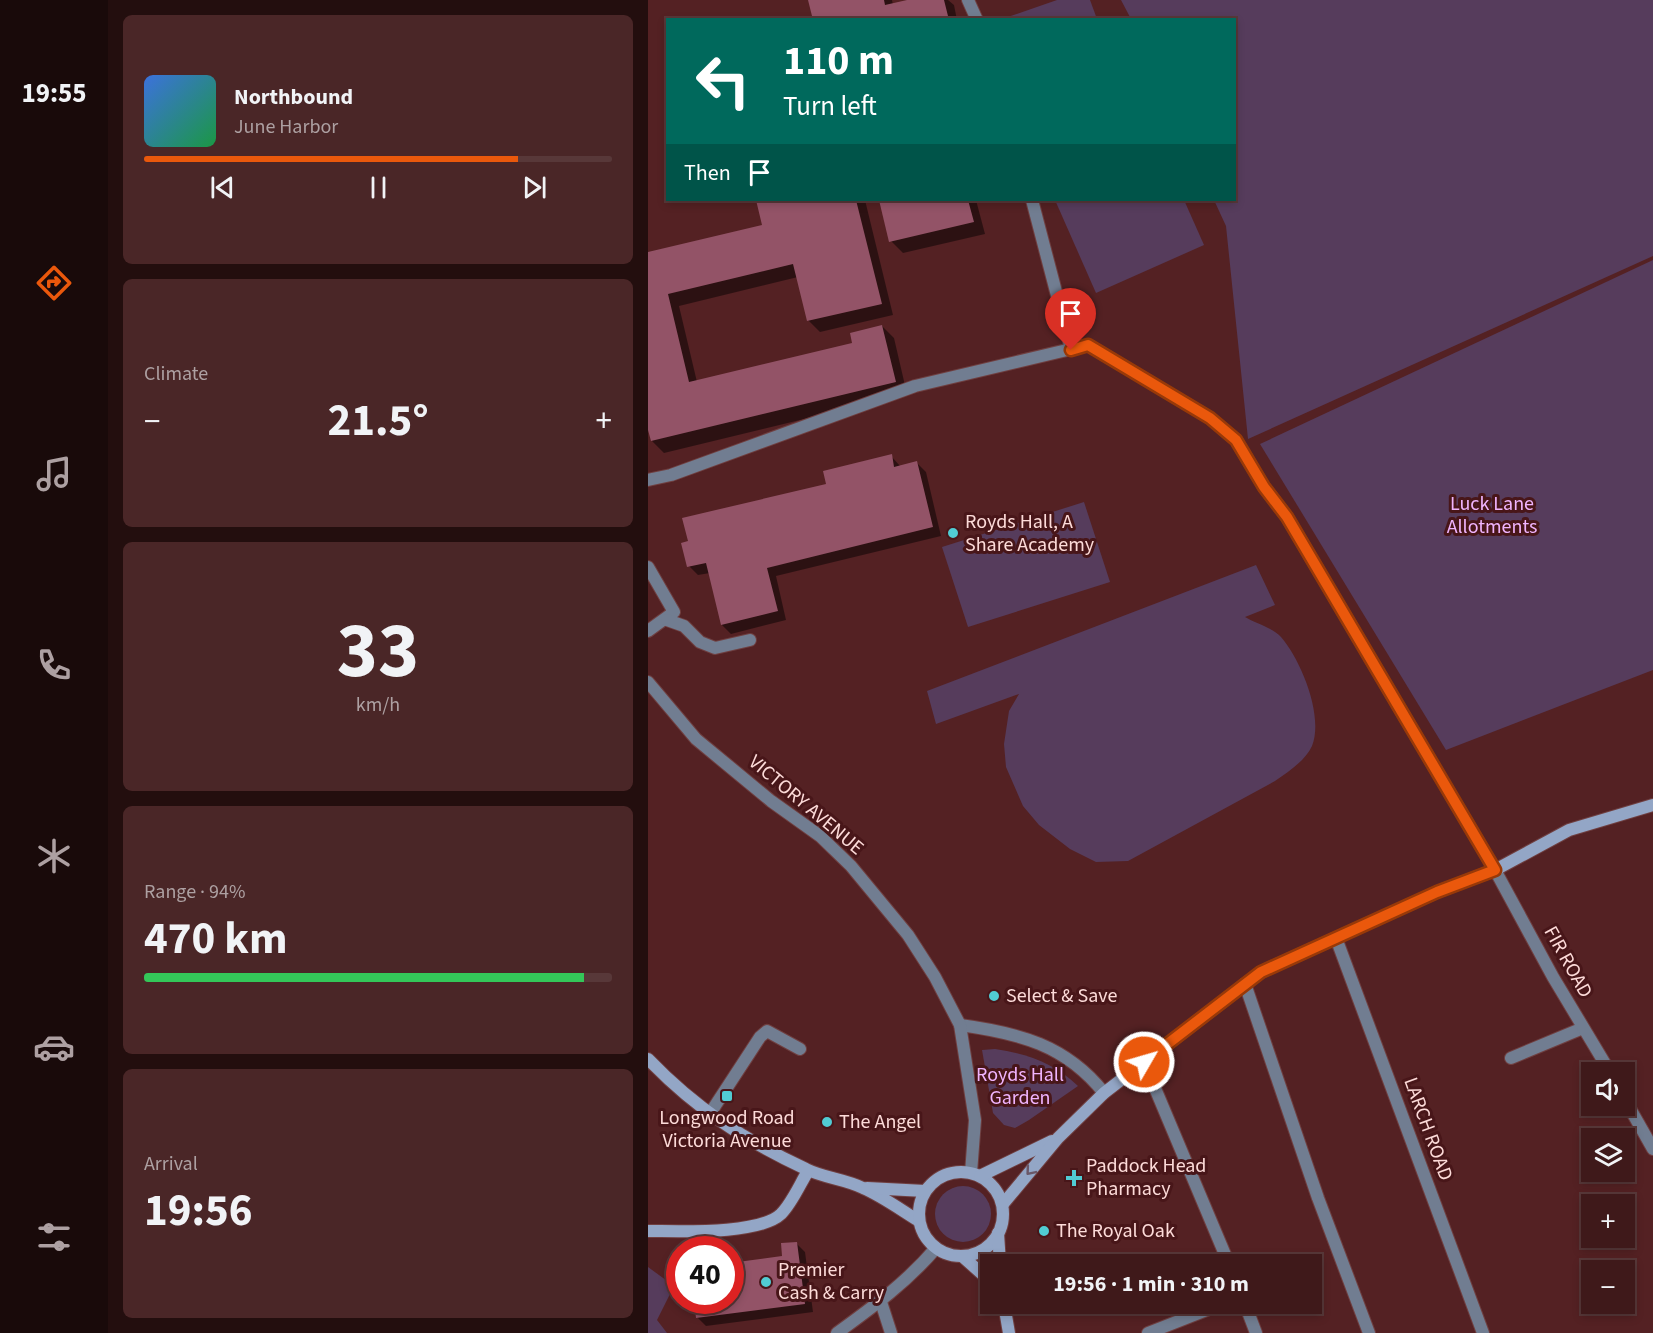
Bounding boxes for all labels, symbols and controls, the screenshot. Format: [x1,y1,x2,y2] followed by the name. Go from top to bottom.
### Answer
[783,31,894,91] text: 110 m
[684,42,762,120] icon: left
[21,74,87,113] text: 19:55
[234,81,353,113] text: Northbound
[783,87,877,126] text: Turn left
[234,113,338,141] text: June Harbor
[743,156,776,189] icon: arrive
[684,157,731,189] text: Then
[206,171,239,204] icon: previous
[362,171,395,204] icon: pause
[518,171,551,204] icon: next
[33,262,75,304] icon: directions
[1045,288,1096,350] pin
[1054,297,1087,330] icon: arrive
[144,360,208,388] text: Climate
[327,389,429,453] text: 21.5°
[144,398,160,445] text: −
[596,398,612,445] text: +
[33,453,75,495] icon: music
[1447,490,1537,541] park label: Luck Lane Allotments
[965,508,1095,559] place label: Royds Hall, A Share Academy
[946,526,960,540] marker: Royds Hall, A Share Academy
[337,596,419,707] text: 33
[33,644,75,686] icon: phone
[356,691,400,719] text: km/h
[742,748,870,862] street label: VICTORY AVENUE
[33,835,75,877] icon: climate
[144,878,245,906] text: Range · 94%
[144,907,288,971] text: 470 km
[1537,921,1599,1003] street label: FIR ROAD
[1006,982,1118,1010] place label: Select & Save
[987,989,1001,1003] marker: Select & Save
[33,1026,75,1068] icon: car
[1112,1030,1176,1094] position arrow
[976,1061,1064,1112] park label: Royds Hall Garden
[1581,1062,1635,1314] map controls
[1581,1062,1635,1116] button: sound
[1396,1073,1460,1185] street label: LARCH ROAD
[720,1089,734,1103] marker: Longwood Road Victoria Avenue
[659,1104,795,1155] place label: Longwood Road Victoria Avenue
[839,1108,921,1136] place label: The Angel
[820,1115,834,1129] marker: The Angel
[1581,1128,1635,1182] button: layers
[144,1150,198,1178] text: Arrival
[1086,1152,1206,1203] place label: Paddock Head Pharmacy
[1026,1164,1037,1175] one-way arrow
[1067,1171,1081,1185] marker: Paddock Head Pharmacy
[144,1179,253,1243] text: 19:56
[1581,1194,1635,1248] button: +
[33,1216,75,1258] icon: filters
[1056,1217,1175,1245] place label: The Royal Oak
[1037,1224,1051,1238] marker: The Royal Oak
[666,1236,744,1314] speed limit sign: 40
[778,1256,885,1307] place label: Premier Cash & Carry
[1581,1260,1635,1314] button: −
[1053,1268,1249,1300] text: 19:56 · 1 min · 310 m
[759,1275,773,1289] marker: Premier Cash & Carry

